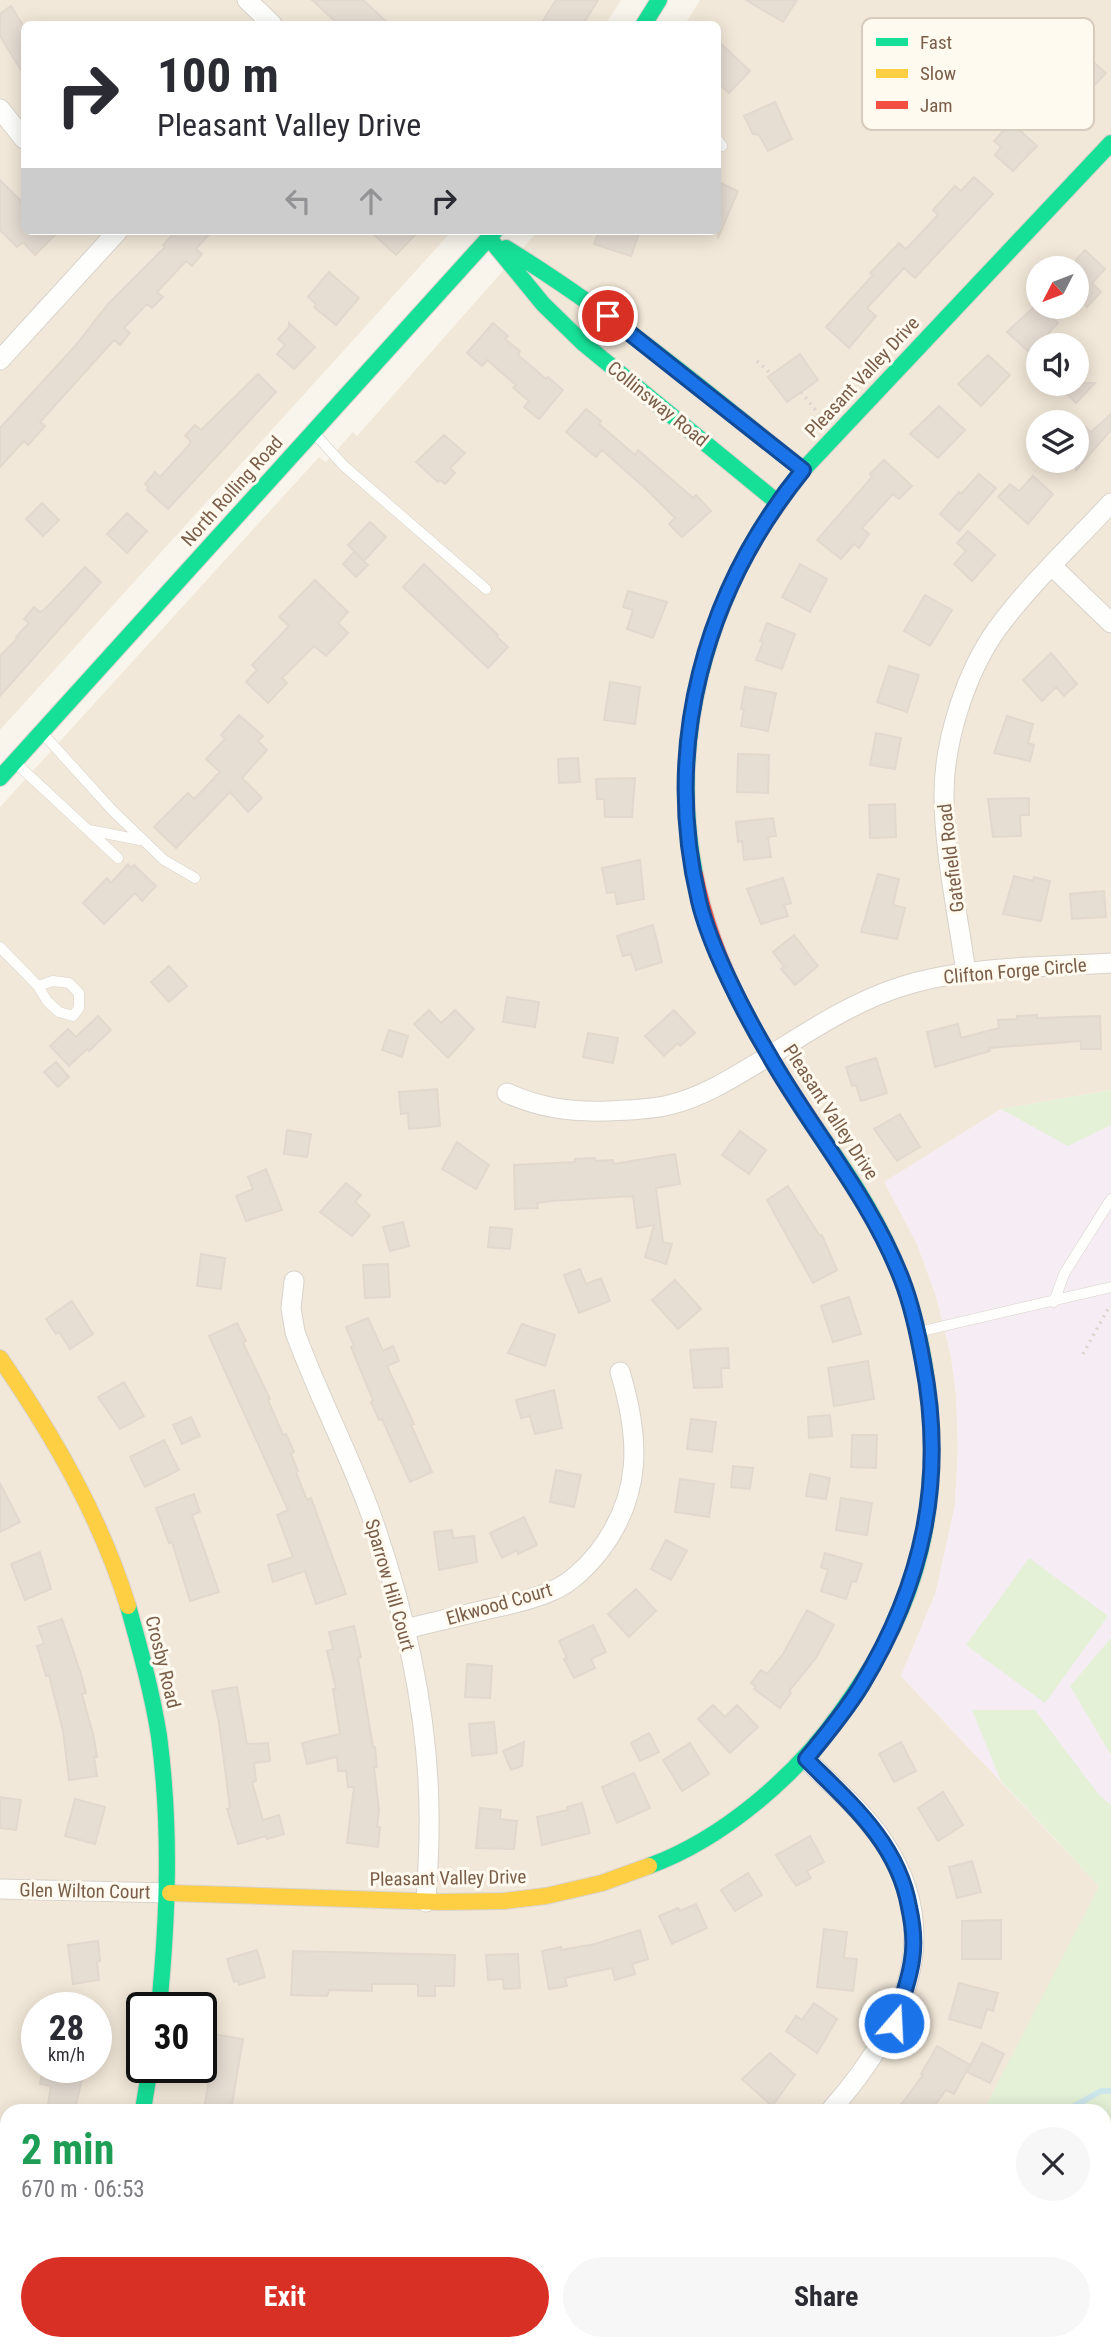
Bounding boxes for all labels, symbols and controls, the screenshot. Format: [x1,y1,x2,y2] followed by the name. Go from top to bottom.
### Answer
[862,18,1094,130] legend
[920,31,952,54] text: Fast
[157,47,279,104] text: 100 m
[42,49,133,140] icon: right
[920,62,956,85] text: Slow
[920,94,953,117] text: Jam
[157,106,421,144] text: Pleasant Valley Drive
[279,182,317,220] icon: left
[352,182,390,220] icon: ahead
[425,182,463,220] icon: right
[1026,256,1088,318] north arrow
[1026,256,1089,473] map controls
[578,286,638,346] pin
[589,297,627,335] icon: arrive
[800,312,924,442] street label: Pleasant Valley Drive
[1026,333,1089,396] button: sound
[603,356,713,452] street label: Collinsway Road
[1026,410,1089,473] button: layers
[176,431,288,551] street label: North Rolling Road
[933,802,969,914] street label: Gatefield Road
[942,953,1088,989] street label: Clifton Forge Circle
[779,1040,883,1184] street label: Pleasant Valley Drive
[360,1516,420,1654] street label: Sparrow Hill Court
[443,1578,555,1630] street label: Elkwood Court
[140,1613,186,1711] street label: Crosby Road
[369,1865,527,1891] street label: Pleasant Valley Drive
[19,1878,151,1904] street label: Glen Wilton Court
[857,1986,931,2060] position arrow
[126,1992,217,2083] speed limit sign: 30
[49,2008,84,2049] text: 28
[48,2044,85,2065] text: km/h
[21,2125,114,2174] text: 2 min
[1016,2127,1090,2201] button: close
[21,2176,145,2203] text: 670 m · 06:53
[21,2257,549,2337] button: Exit
[563,2257,1090,2337] button: Share

